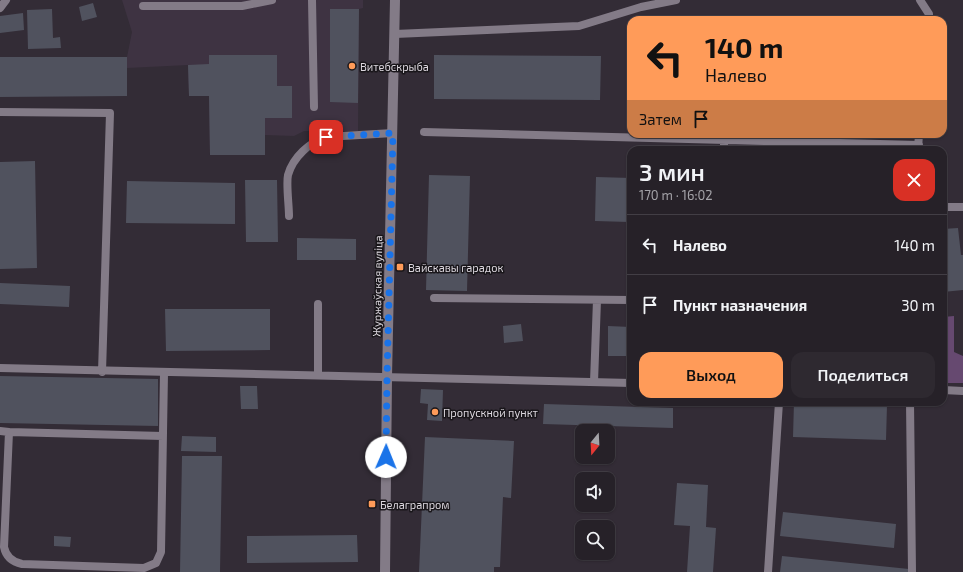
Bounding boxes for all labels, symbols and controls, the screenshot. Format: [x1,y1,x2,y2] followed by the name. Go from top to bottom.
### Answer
[705,30,783,64] text: 140 m
[639,32,691,84] icon: left
[360,60,429,73] place label: Витебскрыба
[347,61,357,71] marker: Витебскрыба
[705,64,767,86] text: Налево
[690,108,712,130] icon: arrive
[639,110,682,128] text: Затем
[309,120,343,154] pin
[315,126,337,148] icon: arrive
[639,157,705,186] text: 3 мин
[893,159,935,201] button: close
[639,187,713,203] text: 170 m · 16:02
[639,234,661,256] icon: left
[370,235,385,337] street label: Журжаўская вуліца
[673,236,727,254] text: Налево
[894,236,935,254] text: 140 m
[408,261,504,274] place label: Вайскавы гарадок
[395,262,405,272] marker: Вайскавы гарадок
[639,294,661,316] icon: arrive
[673,296,807,314] text: Пункт назначения
[901,296,935,314] text: 30 m
[639,352,783,398] button: Выход
[791,352,935,398] button: Поделиться
[443,406,539,420] place label: Пропускной пункт
[430,407,440,417] marker: Пропускной пункт
[575,424,615,464] north arrow
[575,424,615,560] map controls
[365,436,407,478] position arrow
[575,472,615,512] button: sound
[380,498,450,511] place label: Белаграпром
[367,499,377,509] marker: Белаграпром
[575,520,615,560] button: search

